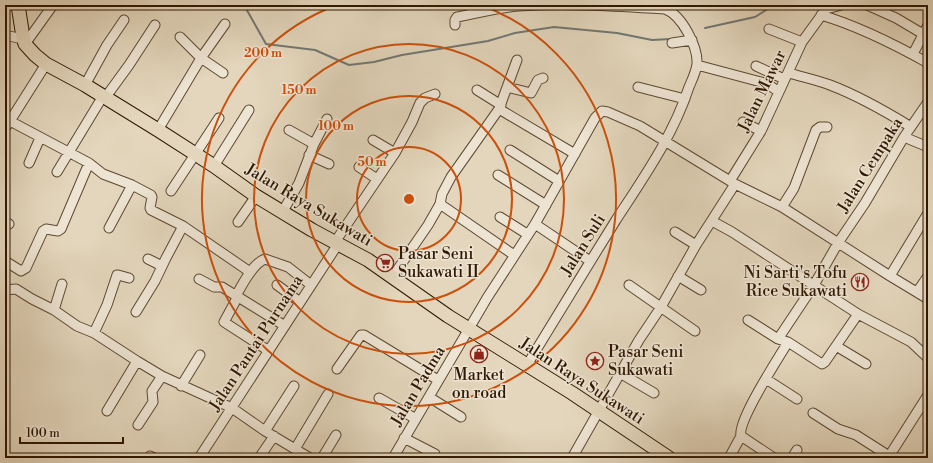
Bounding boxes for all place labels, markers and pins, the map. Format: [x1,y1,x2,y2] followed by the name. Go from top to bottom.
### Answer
[402,192,416,206] centre of rings
[398,244,479,282] place label: Pasar Seni Sukawati II
[375,253,395,273] supermarket icon: Pasar Seni Sukawati II
[744,263,847,301] place label: Ni Sarti's Tofu Rice Sukawati
[850,272,870,292] restaurant icon: Ni Sarti's Tofu Rice Sukawati
[608,342,684,380] place label: Pasar Seni Sukawati
[469,344,489,364] shop icon: Market on road
[585,351,605,371] place icon: Pasar Seni Sukawati
[452,365,506,403] place label: Market on road

